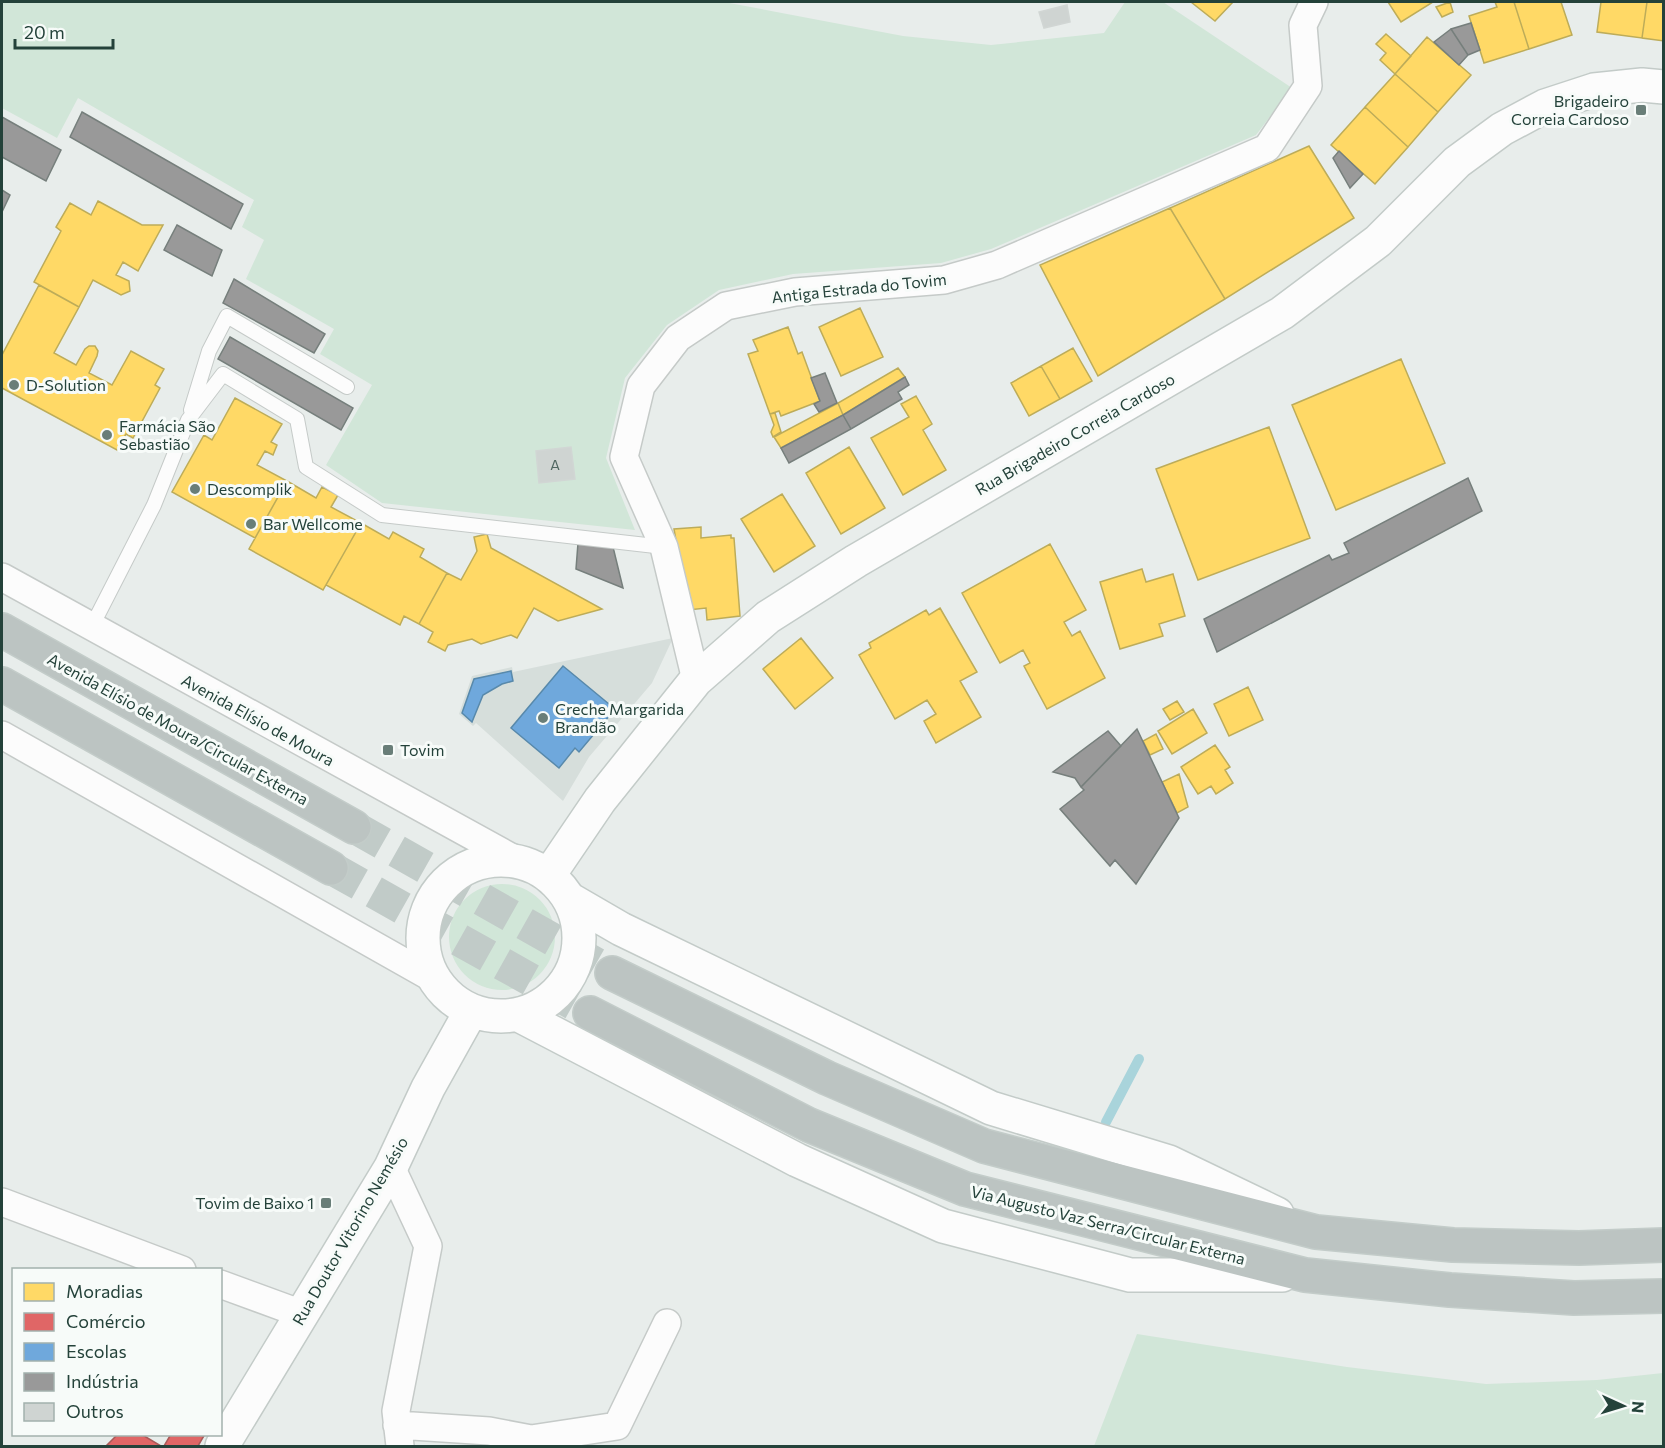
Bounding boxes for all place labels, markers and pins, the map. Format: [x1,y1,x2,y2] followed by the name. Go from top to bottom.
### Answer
[1511,91,1629,128] place label: Brigadeiro Correia Cardoso
[1634,103,1648,117] marker: Brigadeiro Correia Cardoso
[26,375,106,394] place label: D-Solution
[7,378,21,392] marker: D-Solution
[119,416,216,453] place label: Farmácia São Sebastião
[100,428,114,442] marker: Farmácia São Sebastião
[207,479,293,498] place label: Descomplik
[188,482,202,496] marker: Descomplik
[263,514,363,533] place label: Bar Wellcome
[244,517,258,531] marker: Bar Wellcome
[555,699,684,736] place label: Creche Margarida Brandão
[536,711,550,725] marker: Creche Margarida Brandão
[400,740,445,759] place label: Tovim
[381,743,395,757] marker: Tovim
[195,1193,314,1212] place label: Tovim de Baixo 1
[319,1196,333,1210] marker: Tovim de Baixo 1

